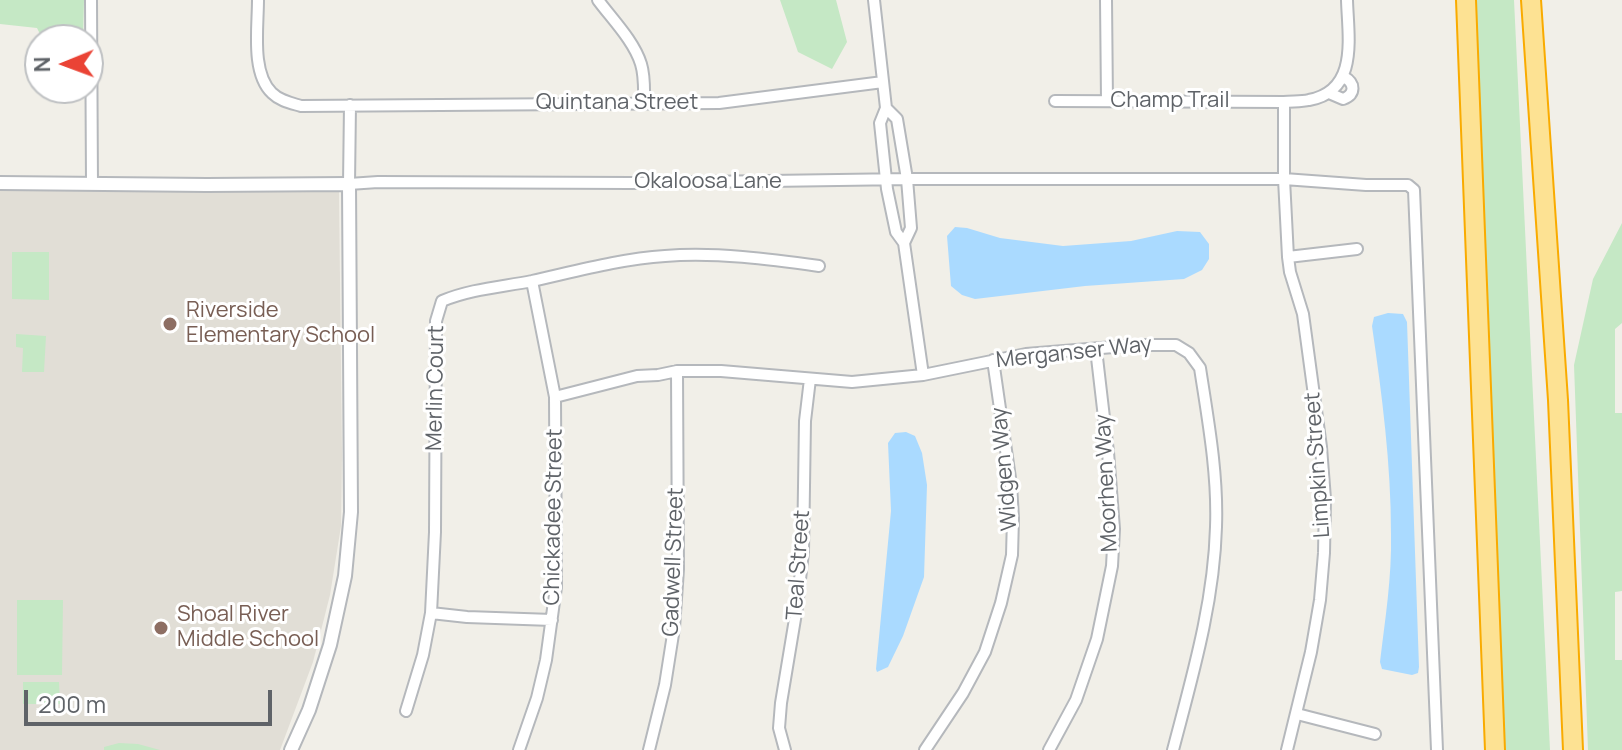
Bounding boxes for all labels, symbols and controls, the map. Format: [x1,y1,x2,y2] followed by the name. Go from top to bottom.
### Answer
[24,24,104,104] north arrow
[27,56,57,73] text: N
[1110,88,1230,114] street label: Champ Trail
[536,90,698,116] street label: Quintana Street
[634,169,782,195] street label: Okaloosa Lane
[186,298,375,350] place label: Riverside Elementary School
[161,315,179,333] marker: Riverside Elementary School
[422,325,450,451] street label: Merlin Court
[995,332,1153,374] street label: Merganser Way
[1300,391,1336,539] street label: Limpkin Street
[986,406,1024,532] street label: Widgen Way
[1090,413,1124,553] street label: Moorhen Way
[539,428,569,606] street label: Chickadee Street
[658,487,690,637] street label: Gadwell Street
[782,509,816,621] street label: Teal Street
[177,602,319,654] place label: Shoal River Middle School
[152,619,170,637] marker: Shoal River Middle School
[28,674,276,724] scale bar
[38,687,106,720] text: 200 m

